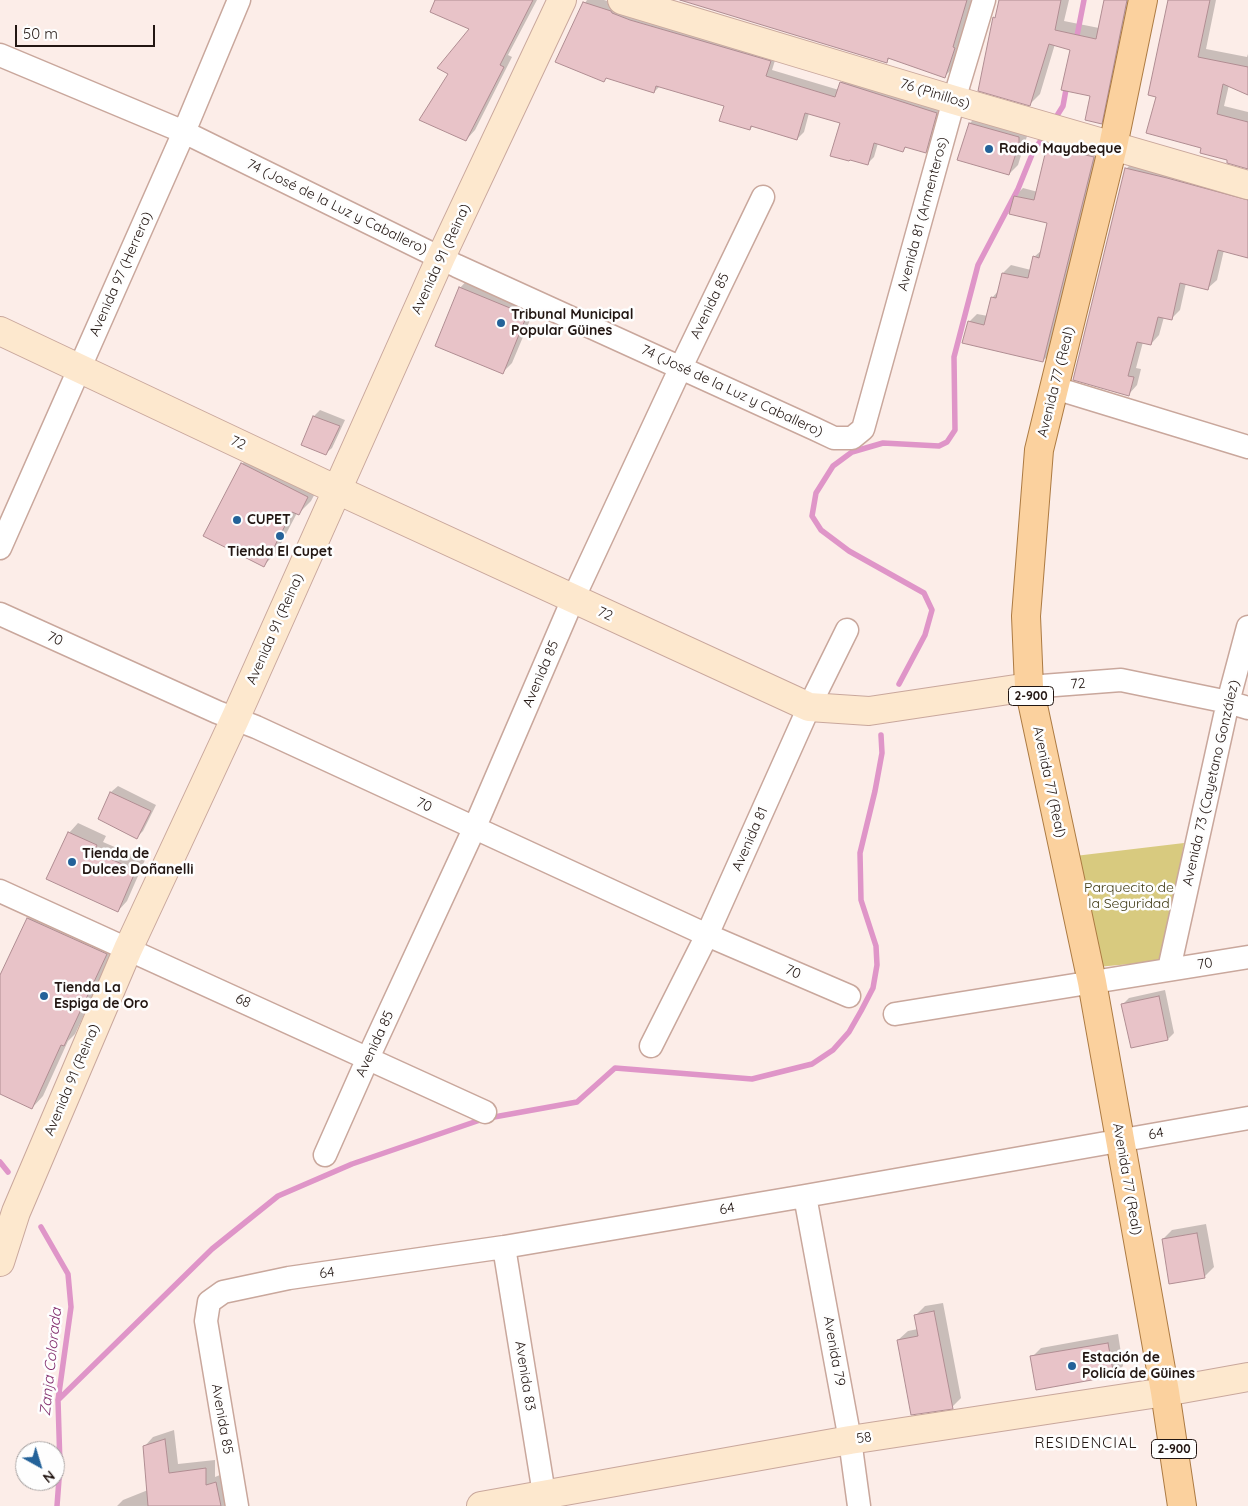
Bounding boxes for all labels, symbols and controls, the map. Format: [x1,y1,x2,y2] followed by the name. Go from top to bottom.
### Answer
[18,15,158,47] scale bar
[23,24,58,43] text: 50 m
[898,75,972,113] street label: 76 (Pinillos)
[894,135,952,293] street label: Avenida 81 (Armenteros)
[999,141,1122,157] place label: Radio Mayabeque
[983,143,995,155] marker: Radio Mayabeque
[244,156,430,258] street label: 74 (José de la Luz y Caballero)
[408,201,474,317] street label: Avenida 91 (Reina)
[86,209,156,339] street label: Avenida 97 (Herrera)
[687,270,733,342] street label: Avenida 85
[511,307,633,340] place label: Tribunal Municipal Popular Güines
[495,317,507,329] marker: Tribunal Municipal Popular Güines
[1034,325,1078,439] street label: Avenida 77 (Real)
[638,341,826,441] street label: 74 (José de la Luz y Caballero)
[228,432,248,454] street label: 72
[247,512,291,528] place label: CUPET
[231,514,243,526] marker: CUPET
[274,530,286,542] marker: Tienda El Cupet
[227,544,333,560] place label: Tienda El Cupet
[243,571,307,687] street label: Avenida 91 (Reina)
[595,603,615,625] street label: 72
[44,628,66,650] street label: 70
[519,638,563,710] street label: Avenida 85
[1070,675,1086,693] street label: 72
[1179,678,1243,888] street label: Avenida 73 (Cayetano González)
[1008,686,1054,706] road number: 2-900
[1029,725,1069,839] street label: Avenida 77 (Real)
[413,794,435,816] street label: 70
[728,804,772,874] street label: Avenida 81
[82,846,194,879] place label: Tienda de Dulces Doñanelli
[66,856,78,868] marker: Tienda de Dulces Doñanelli
[1084,880,1174,912] park label: Parquecito de la Seguridad
[1196,954,1214,974] street label: 70
[783,961,803,983] street label: 70
[54,980,149,1012] place label: Tienda La Espiga de Oro
[38,990,50,1002] marker: Tienda La Espiga de Oro
[233,990,253,1012] street label: 68
[352,1008,398,1080] street label: Avenida 85
[41,1022,103,1138] street label: Avenida 91 (Reina)
[1109,1122,1145,1236] street label: Avenida 77 (Real)
[1147,1124,1165,1144] street label: 64
[718,1199,736,1219] street label: 64
[318,1264,336,1282] street label: 64
[36,1307,66,1417] water label: Zanja Colorada
[820,1315,848,1387] street label: Avenida 79
[511,1340,539,1412] street label: Avenida 83
[1082,1350,1195,1382] place label: Estación de Policía de Güines
[1066,1360,1078,1372] marker: Estación de Policía de Güines
[208,1383,236,1455] street label: Avenida 85
[855,1429,873,1447] street label: 58
[1033,1434,1139,1452] district label: RESIDENCIAL
[1152,1440,1196,1458] road number: 2-900
[15,1441,65,1491] north arrow
[39,1467,58,1487] text: N

